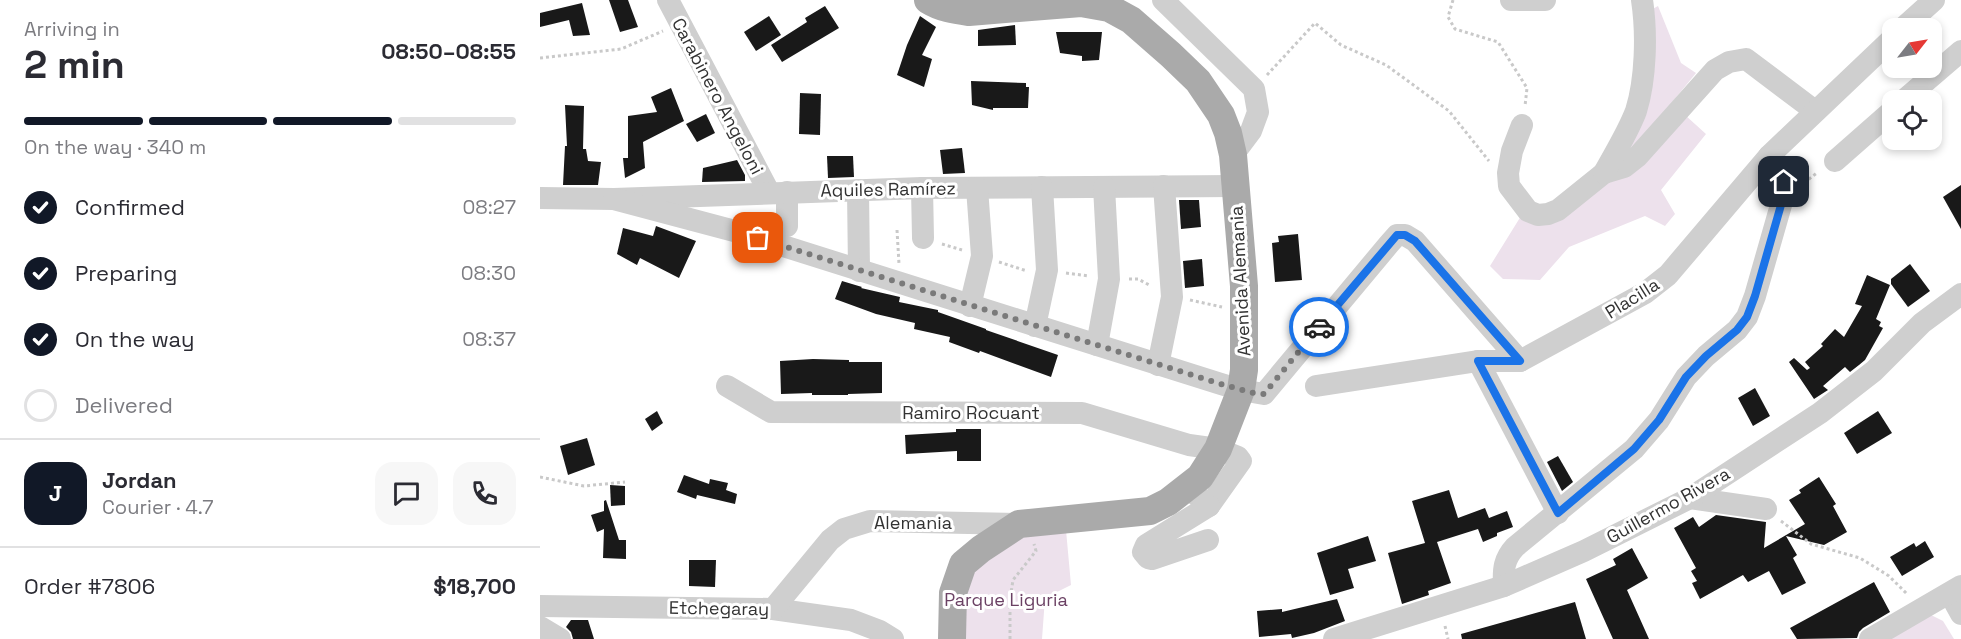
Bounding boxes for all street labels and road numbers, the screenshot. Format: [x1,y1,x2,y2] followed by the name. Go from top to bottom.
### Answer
[667,14,769,178] street label: Carabinero Angeloni
[820,176,956,202] street label: Aquiles Ramírez
[1225,205,1255,357] street label: Avenida Alemania
[1601,272,1663,324] street label: Placilla
[902,401,1040,424] street label: Ramiro Rocuant
[1602,462,1734,548] street label: Guillermo Rivera
[874,511,952,534] street label: Alemania
[669,596,769,620] street label: Etchegaray

